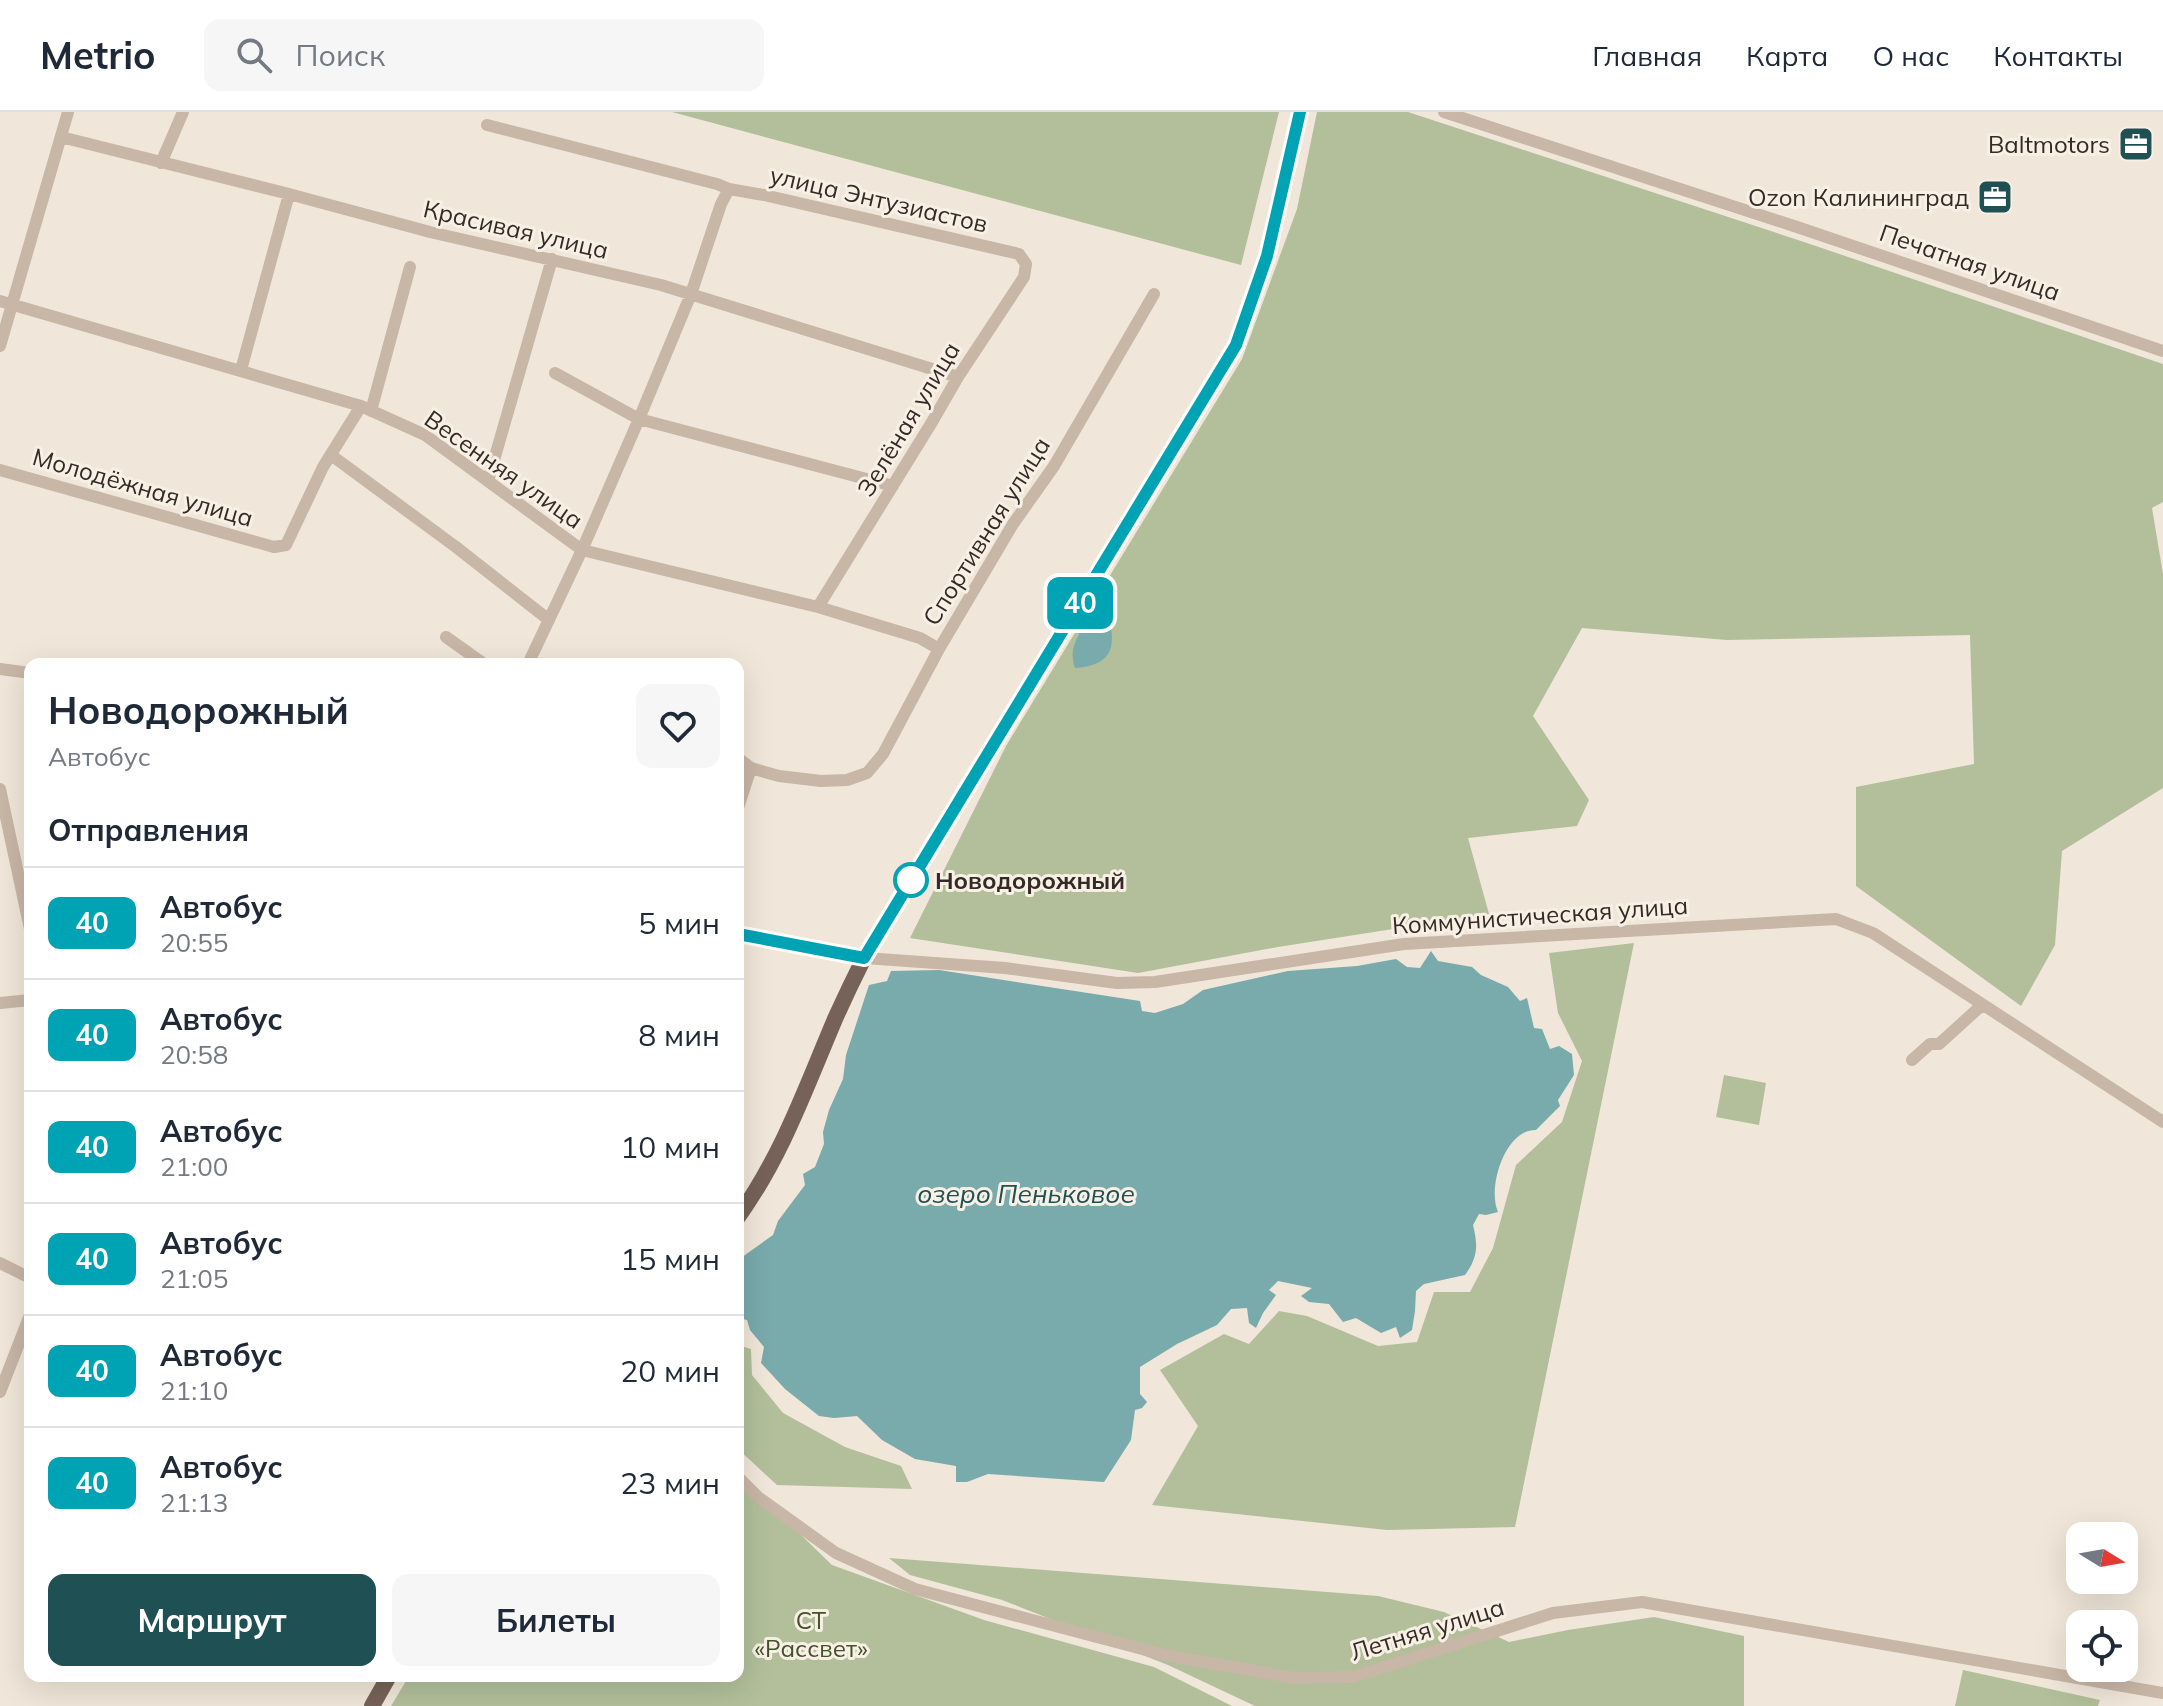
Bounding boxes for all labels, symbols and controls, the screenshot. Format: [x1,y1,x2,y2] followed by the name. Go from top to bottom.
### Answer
[204,19,764,91] search box
[40,31,156,79] text: Metrio
[232,33,276,77] icon: search
[296,36,385,74] text: Поиск
[1592,38,1702,73] text: Главная
[1746,38,1828,73] text: Карта
[1872,38,1949,73] text: О нас
[1993,38,2123,73] text: Контакты
[2117,125,2155,163] office icon: Baltmotors
[1988,129,2110,159] place label: Baltmotors
[767,159,991,239] street label: улица Энтузиастов
[1976,178,2014,216] office icon: Ozon Калининград
[1748,182,1969,212] place label: Ozon Калининград
[421,193,611,265] street label: Красивая улица
[1876,217,2064,307] street label: Печатная улица
[850,336,966,502] street label: Зелёная улица
[419,403,589,535] street label: Весенняя улица
[916,431,1056,631] street label: Спортивная улица
[29,441,257,533] street label: Молодёжная улица
[1044,577,1116,629] line badge: 40
[1063,585,1097,620] text: 40
[636,684,720,768] button: heart
[48,686,349,734] text: Новодорожный
[48,740,151,773] text: Автобус
[48,811,249,849] text: Отправления
[894,863,928,897] marker: Новодорожный
[935,865,1125,895] place label: Новодорожный
[160,888,283,926] text: Автобус
[1391,890,1689,940] street label: Коммунистическая улица
[638,904,720,942] text: 5 мин
[75,905,109,940] text: 40
[160,926,228,959] text: 20:55
[160,1000,283,1038] text: Автобус
[638,1016,720,1054] text: 8 мин
[75,1017,109,1052] text: 40
[160,1038,228,1071] text: 20:58
[160,1112,283,1150] text: Автобус
[620,1128,720,1166] text: 10 мин
[75,1129,109,1164] text: 40
[160,1150,228,1183] text: 21:00
[917,1177,1135,1210] water label: озеро Пеньковое
[160,1224,283,1262] text: Автобус
[620,1240,720,1278] text: 15 мин
[75,1241,109,1276] text: 40
[160,1262,228,1295] text: 21:05
[160,1336,283,1374] text: Автобус
[620,1352,720,1390] text: 20 мин
[75,1353,109,1388] text: 40
[160,1374,228,1407] text: 21:10
[160,1448,283,1486] text: Автобус
[620,1464,720,1502] text: 23 мин
[75,1465,109,1500] text: 40
[160,1486,228,1519] text: 21:13
[2066,1522,2138,1594] north arrow
[2066,1522,2138,1682] map controls
[48,1574,376,1666] button: Маршрут
[392,1574,720,1666] button: Билеты
[1346,1591,1508,1667] street label: Летняя улица
[754,1605,868,1663] park label: СТ «Рассвет»
[2066,1610,2138,1682] button: locate

